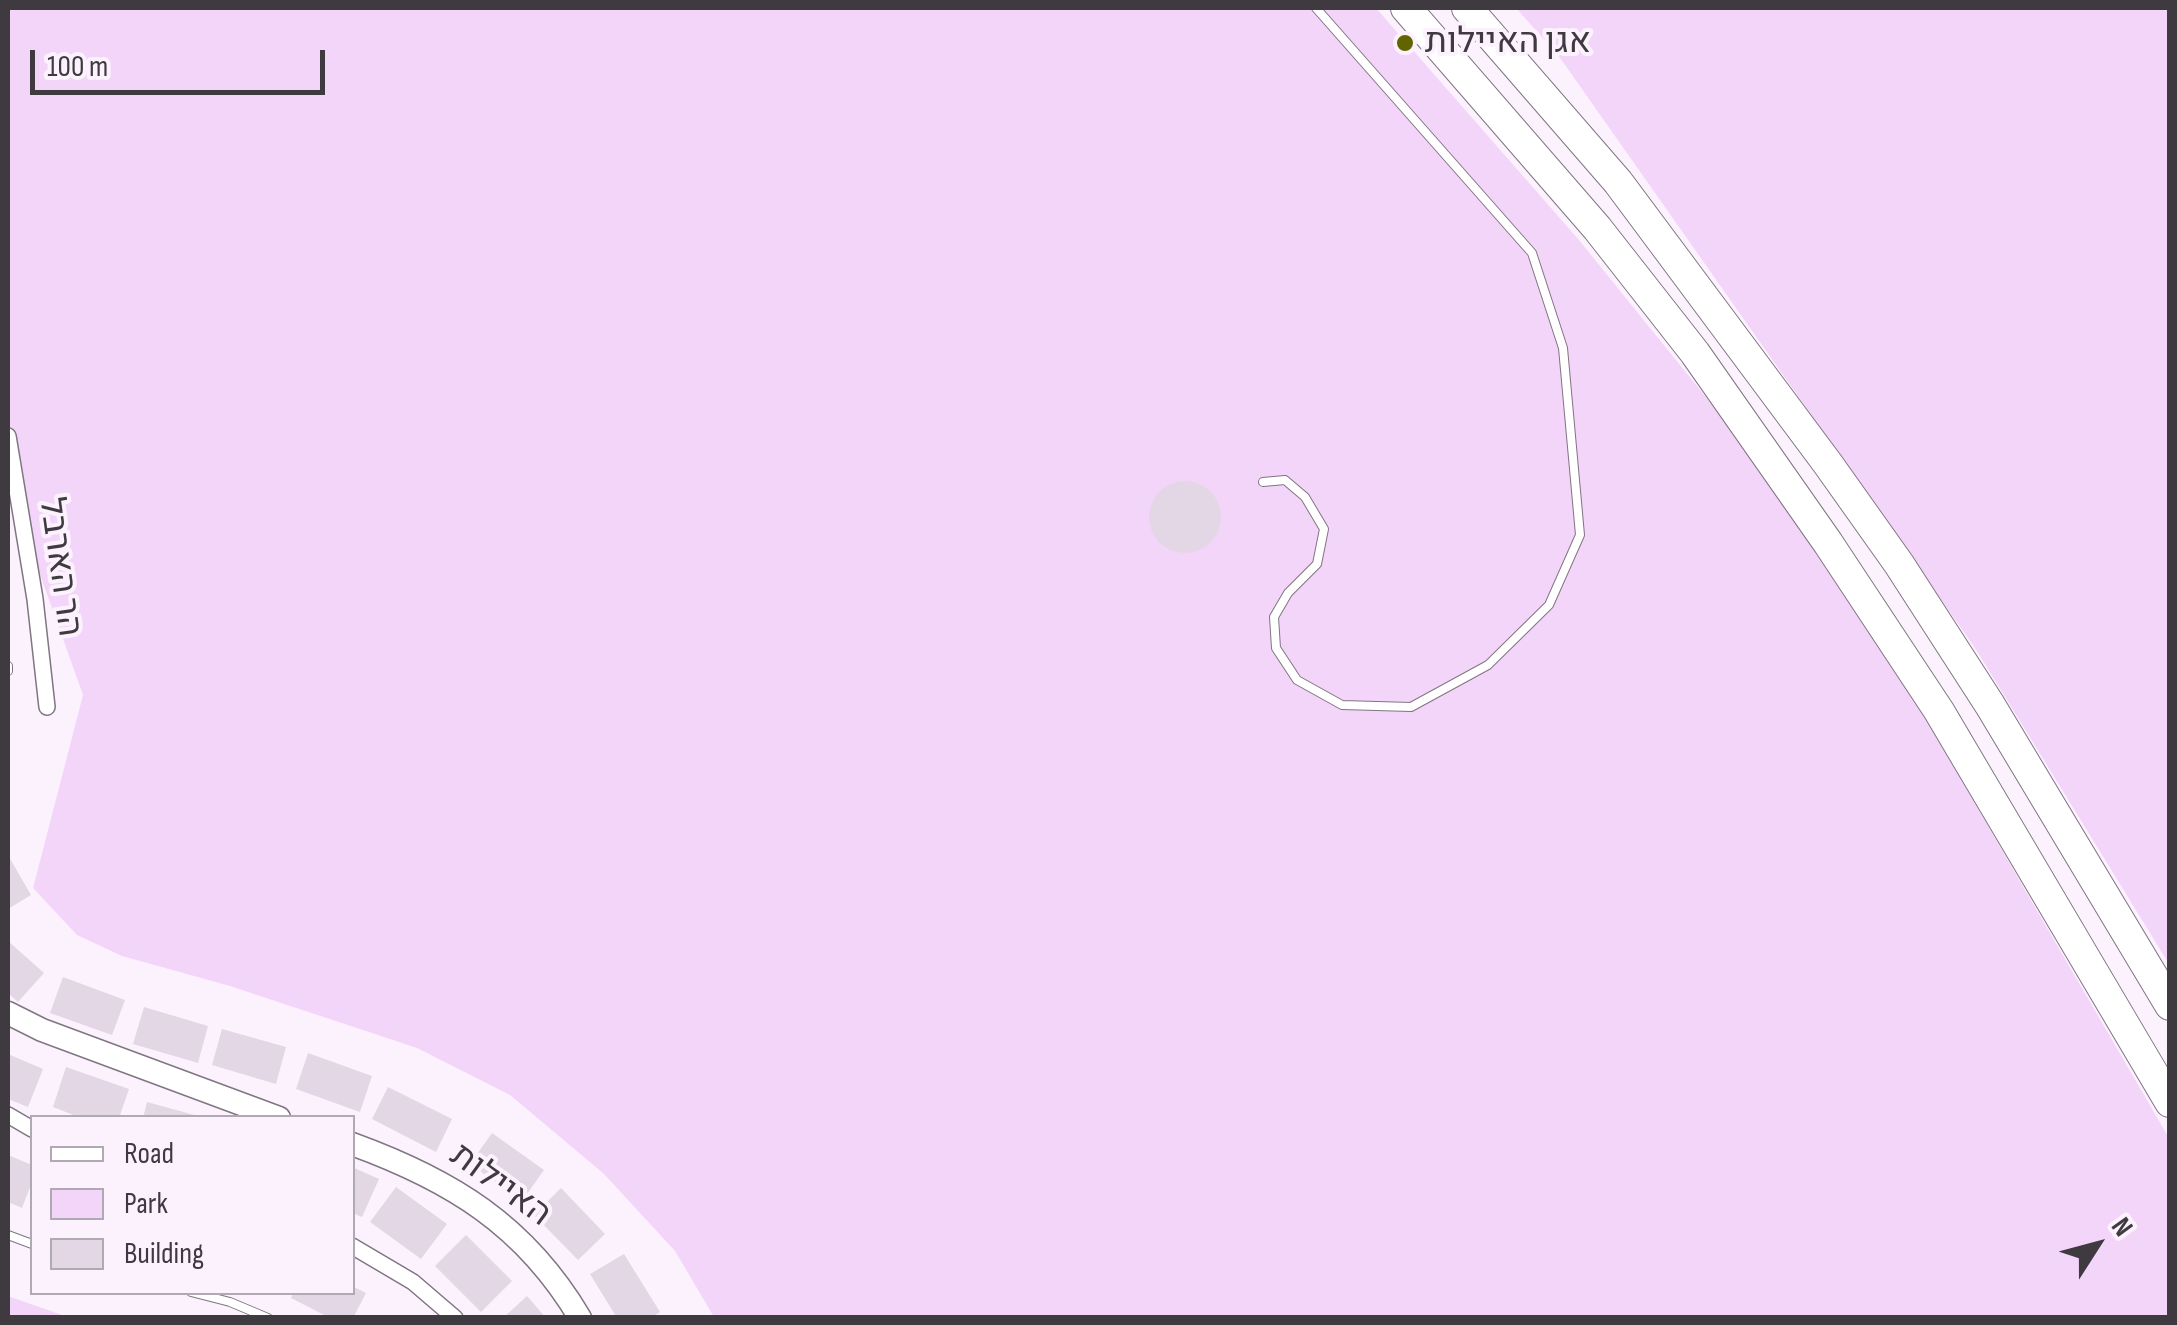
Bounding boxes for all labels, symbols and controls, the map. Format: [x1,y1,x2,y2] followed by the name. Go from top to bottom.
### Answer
[1425,22,1591,64] place label: אגן האיילות
[35,30,330,92] scale bar
[1394,32,1416,54] marker: אגן האיילות
[47,49,108,85] text: 100 m
[28,495,90,639] street label: הר הארבל
[30,1115,355,1295] legend
[441,1135,559,1237] street label: האיילות
[124,1136,174,1172] text: Road
[124,1186,168,1222] text: Park
[2047,1195,2147,1295] north arrow
[2104,1211,2139,1243] text: N
[124,1236,204,1272] text: Building

